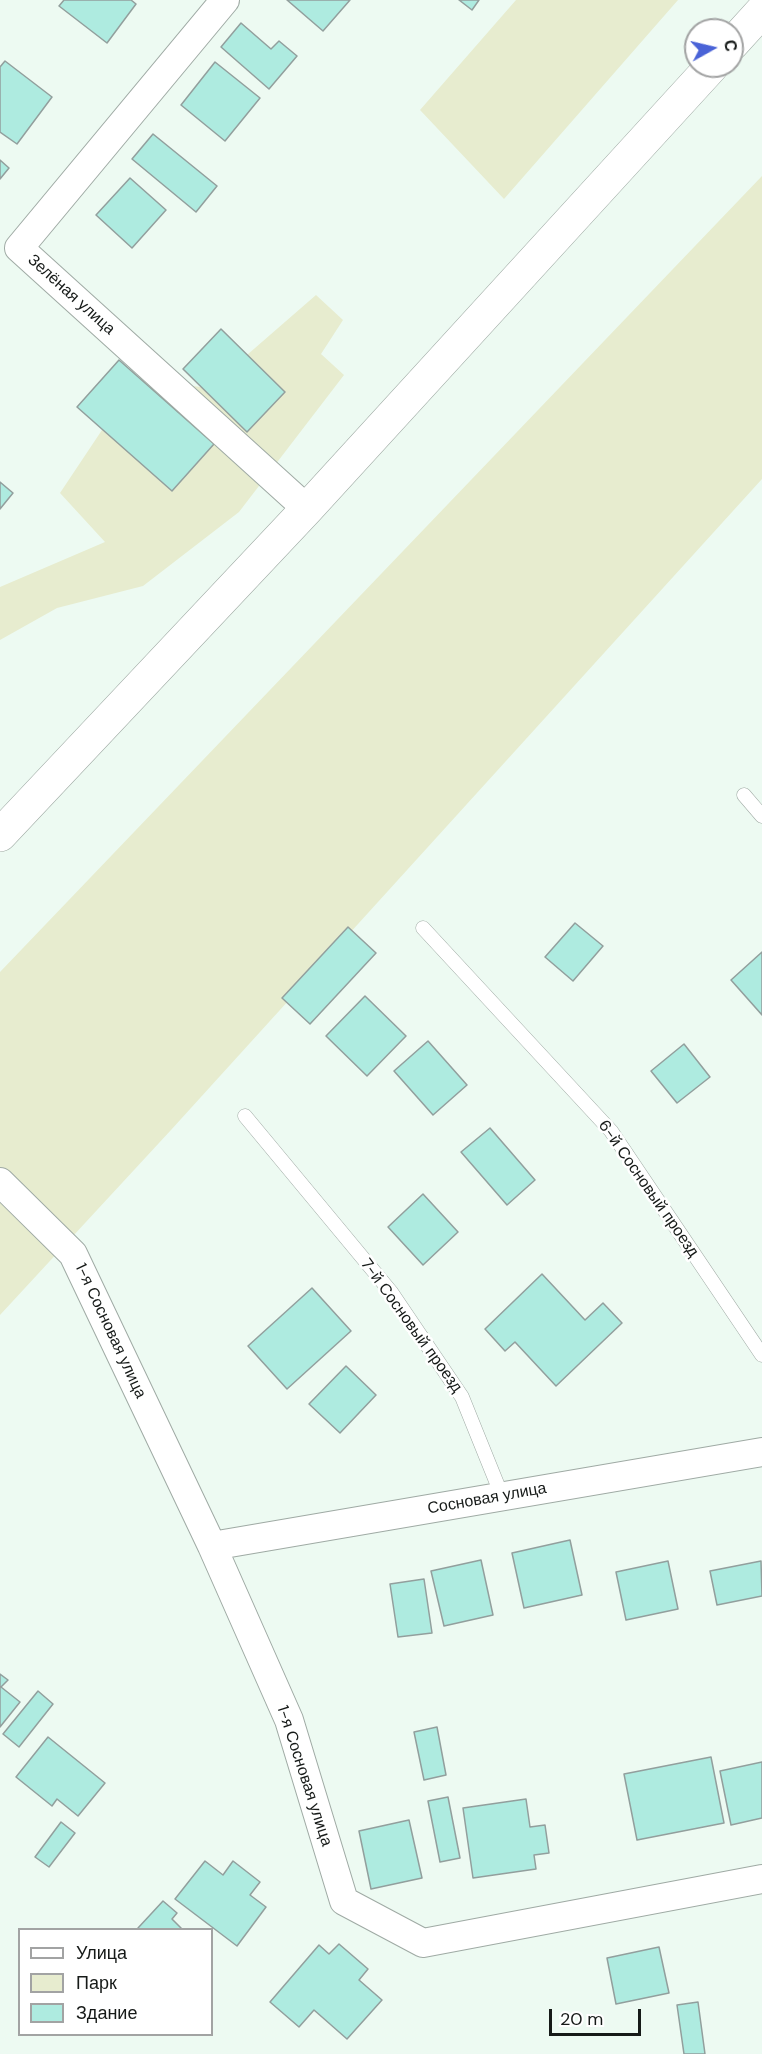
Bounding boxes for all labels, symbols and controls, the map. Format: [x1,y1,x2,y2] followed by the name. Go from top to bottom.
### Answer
[684,18,744,78] north arrow
[719,39,742,53] text: С
[23,251,119,339] street label: Зелёная улица
[594,1117,702,1261] street label: 6-й Сосновый проезд
[356,1255,466,1397] street label: 7-й Сосновый проезд
[70,1260,150,1402] street label: 1-я Сосновая улица
[426,1479,548,1519] street label: Сосновая улица
[272,1703,336,1849] street label: 1-я Сосновая улица
[18,1928,213,2036] legend
[76,1941,127,1965] text: Улица
[76,1971,117,1995] text: Парк
[552,1997,644,2035] scale bar
[76,2001,137,2025] text: Здание
[560,2007,603,2031] text: 20 m

